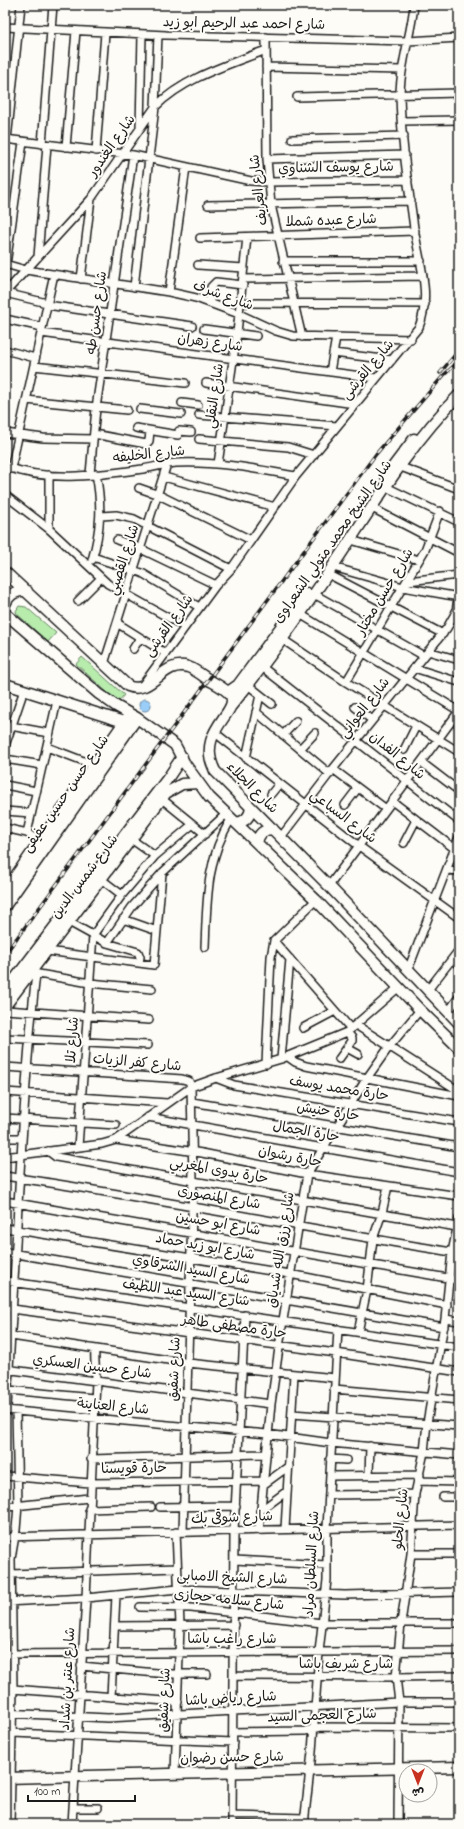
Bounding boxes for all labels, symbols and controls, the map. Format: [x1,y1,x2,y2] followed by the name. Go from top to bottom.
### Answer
[163,12,325,36] street label: شارع احمد عبد الرحيم ابو زيد
[82,111,141,182] street label: شارع الغندور
[244,153,274,227] street label: شارع العريف
[278,156,394,180] street label: شارع يوسف الشناوي
[285,209,377,233] street label: شارع عبده شملا
[81,270,113,356] street label: شارع حسن طه
[190,275,256,317] street label: شارع شرف
[176,328,244,358] street label: شارع زهران
[337,335,399,405] street label: شارع القرشى
[200,362,231,430] street label: شارع النقلي
[112,441,186,469] street label: شارع الخليفه
[268,456,398,629] street label: شارع الشيخ محمد متولي الشعراوى
[103,522,146,599] street label: شارع القصبي
[350,544,419,640] street label: شارع حسن مختار
[139,590,199,662] street label: شارع القرشى
[334,673,396,744] street label: شارع العواني
[364,727,430,785] street label: شارع الفدان
[17,731,115,857] street label: شارع حسن حسين عفيفى
[221,757,283,819] street label: شارع الجلاء
[305,785,381,850] street label: شارع السباعي
[46,830,124,924] street label: شارع شمس الدين
[61,1016,85,1064] street label: شارع تلا
[92,1049,182,1077] street label: شارع كفر الزيات
[288,1071,390,1107] street label: حارة محمد يوسف
[295,1097,361,1127] street label: حارة حنيش
[271,1116,341,1148] street label: حارة الجمال
[256,1141,324,1173] street label: حارة رشوان
[168,1152,270,1191] street label: حارة بدوى المغربي
[176,1180,262,1216] street label: شارع المنصورى
[262,1191,300,1309] street label: شارع رزق الله شدياق
[174,1206,262,1242] street label: شارع ابو حسين
[154,1228,256,1266] street label: شارع ابو زيد حماد
[130,1249,252,1291] street label: شارع السيد الشرقاوي
[121,1274,251,1312] street label: شارع السيد عبد اللطيف
[179,1309,288,1345] street label: حارة مصطفى طاهر
[163,1336,187,1402] street label: شارع شفيق
[31,1349,153,1385] street label: شارع حسين العسكري
[76,1393,150,1421] street label: شارع العناينة
[101,1458,167,1480] street label: حارة قويسنا
[387,1488,415,1551] street label: شارع الحلو
[191,1506,273,1530] street label: شارع شوقى بك
[299,1510,325,1618] street label: شارع السلطان مراد
[176,1566,288,1590] street label: شارع الشيخ الامبابى
[173,1584,285,1616] street label: شارع سلامه حجازى
[55,1627,81,1731] street label: شارع عنتر بن شداد
[187,1629,277,1650] street label: شارع راغب باشا
[299,1654,393,1675] street label: شارع شريف باشا
[153,1667,177,1733] street label: شارع شفيق
[185,1686,277,1712] street label: شارع رياض باشا
[267,1704,377,1728] street label: شارع العجمى السيد
[180,1747,284,1769] street label: شارع حسن رضوان
[398,1763,438,1803] north arrow
[28,1777,135,1803] scale bar
[34,1783,61,1801] text: 100 m
[412,1784,424,1800] text: ش

